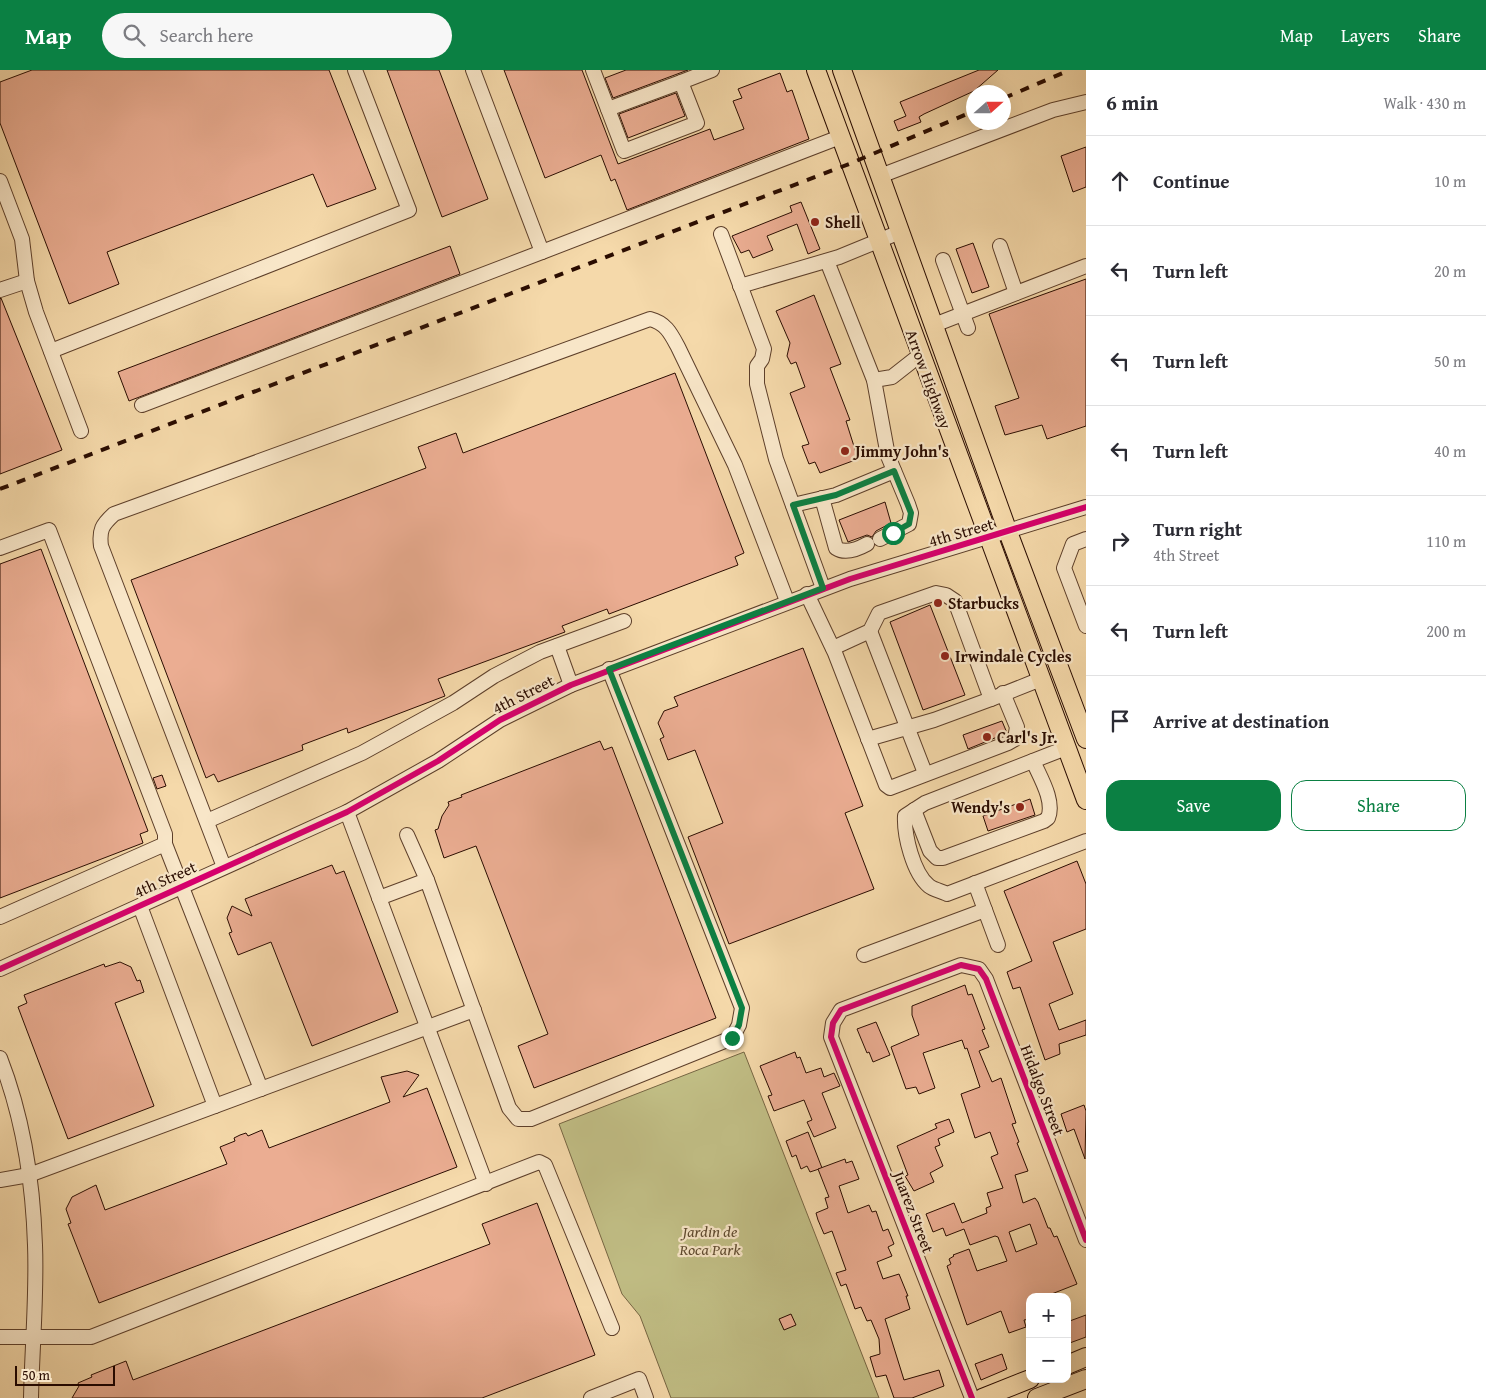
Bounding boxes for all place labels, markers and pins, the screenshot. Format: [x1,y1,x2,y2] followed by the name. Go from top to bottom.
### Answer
[825,210,861,234] place label: Shell
[809,216,821,228] marker: Shell
[852,439,949,463] place label: Jimmy John's
[839,445,851,457] marker: Jimmy John's
[948,591,1019,615] place label: Starbucks
[932,597,944,609] marker: Starbucks
[955,644,1072,668] place label: Irwindale Cycles
[939,650,951,662] marker: Irwindale Cycles
[997,725,1058,749] place label: Carl's Jr.
[981,731,993,743] marker: Carl's Jr.
[951,795,1010,819] place label: Wendy's
[1014,801,1026,813] marker: Wendy's

